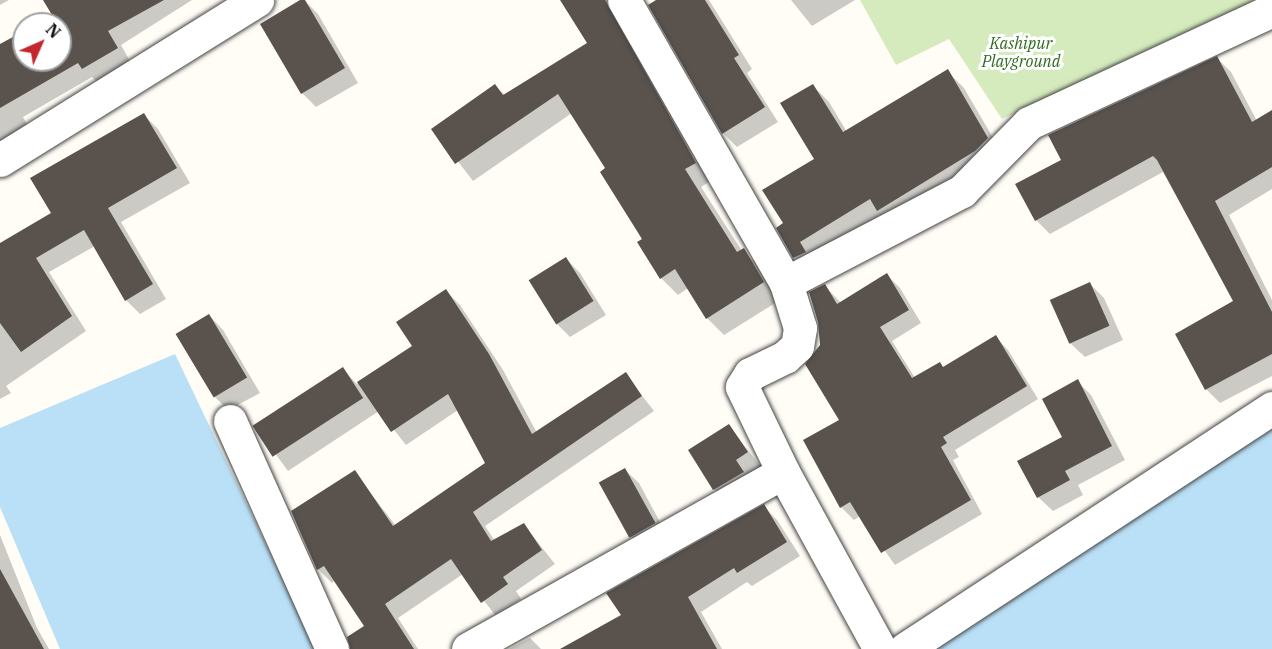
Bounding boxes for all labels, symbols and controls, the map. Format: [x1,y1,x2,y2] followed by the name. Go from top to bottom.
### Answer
[12,12,72,72] north arrow
[42,19,65,42] text: N
[982,33,1060,71] park label: Kashipur Playground

